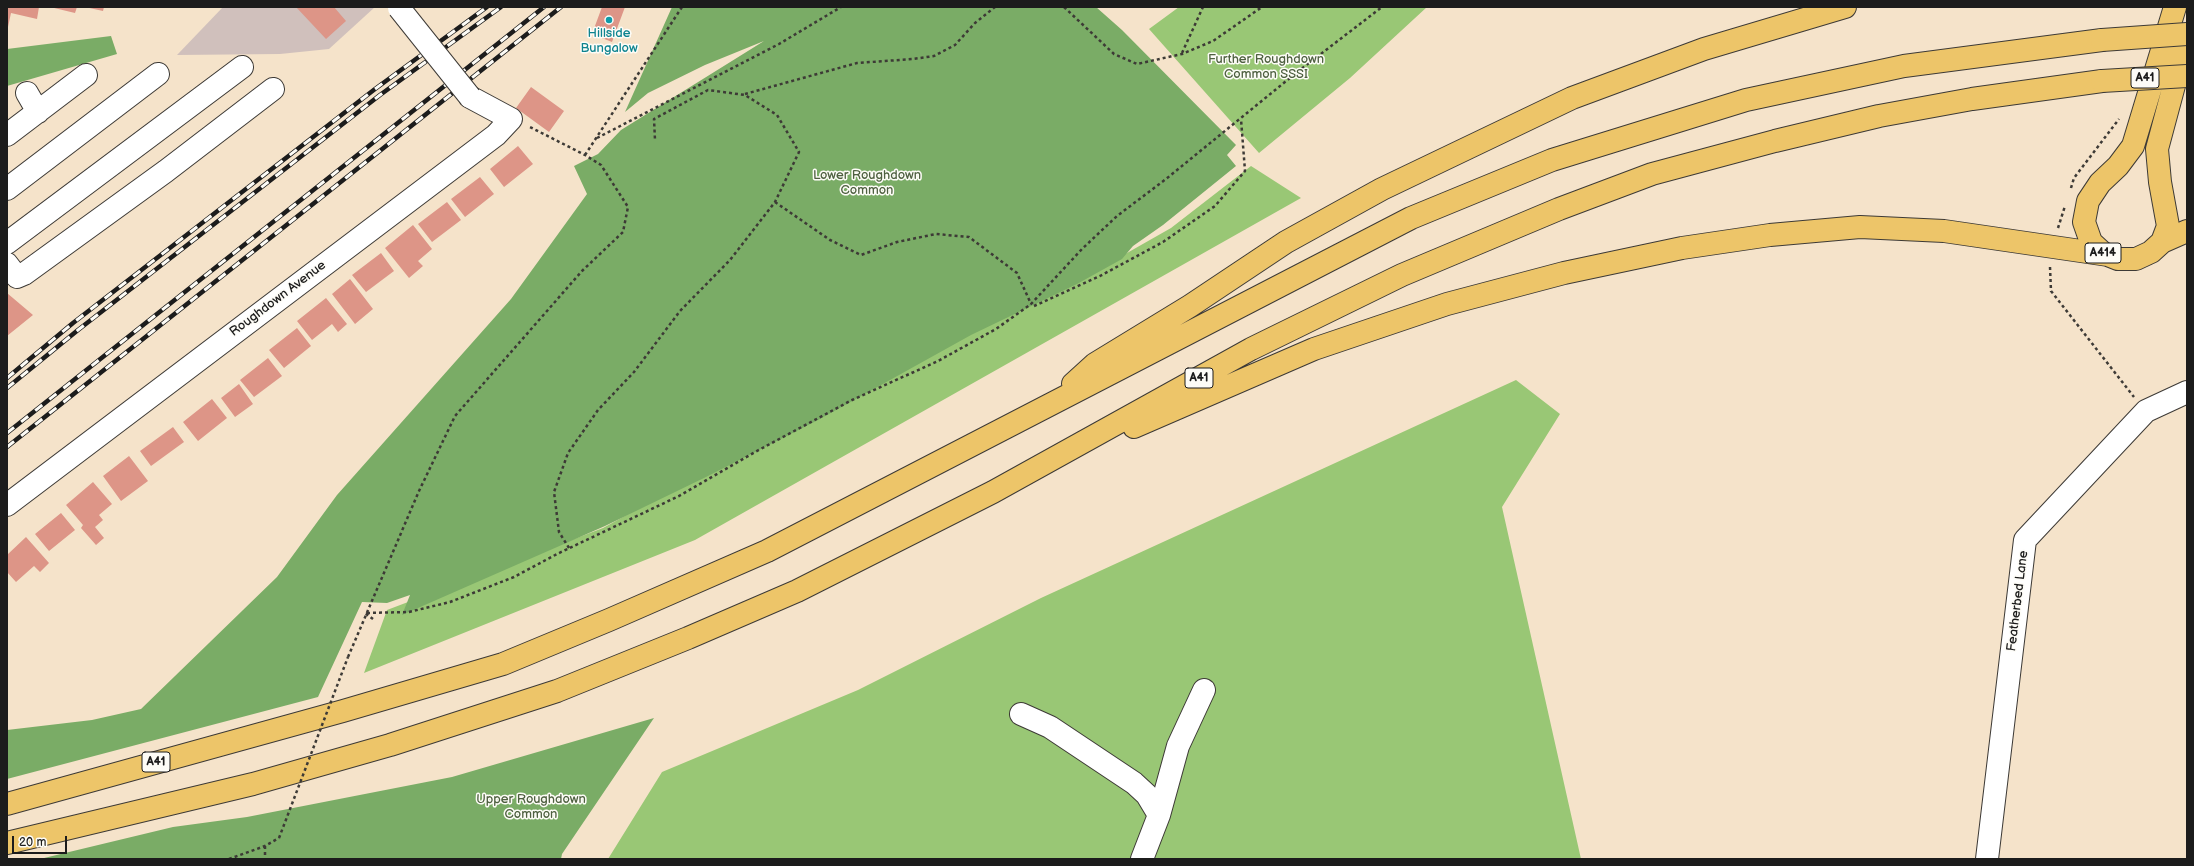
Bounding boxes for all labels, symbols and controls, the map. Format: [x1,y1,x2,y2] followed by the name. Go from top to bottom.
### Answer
[604,15,614,25] marker: Hillside Bungalow
[580,26,638,57] place label: Hillside Bungalow
[1208,52,1324,83] park label: Further Roughdown Common SSSI
[2131,68,2159,88] road number: A41
[813,168,921,199] park label: Lower Roughdown Common
[2085,243,2121,263] road number: A414
[227,258,329,340] street label: Roughdown Avenue
[1185,368,1213,388] road number: A41
[2004,550,2032,652] street label: Featherbed Lane
[142,752,170,772] road number: A41
[476,792,586,823] park label: Upper Roughdown Common
[14,828,69,854] scale bar
[19,835,46,850] text: 20 m

